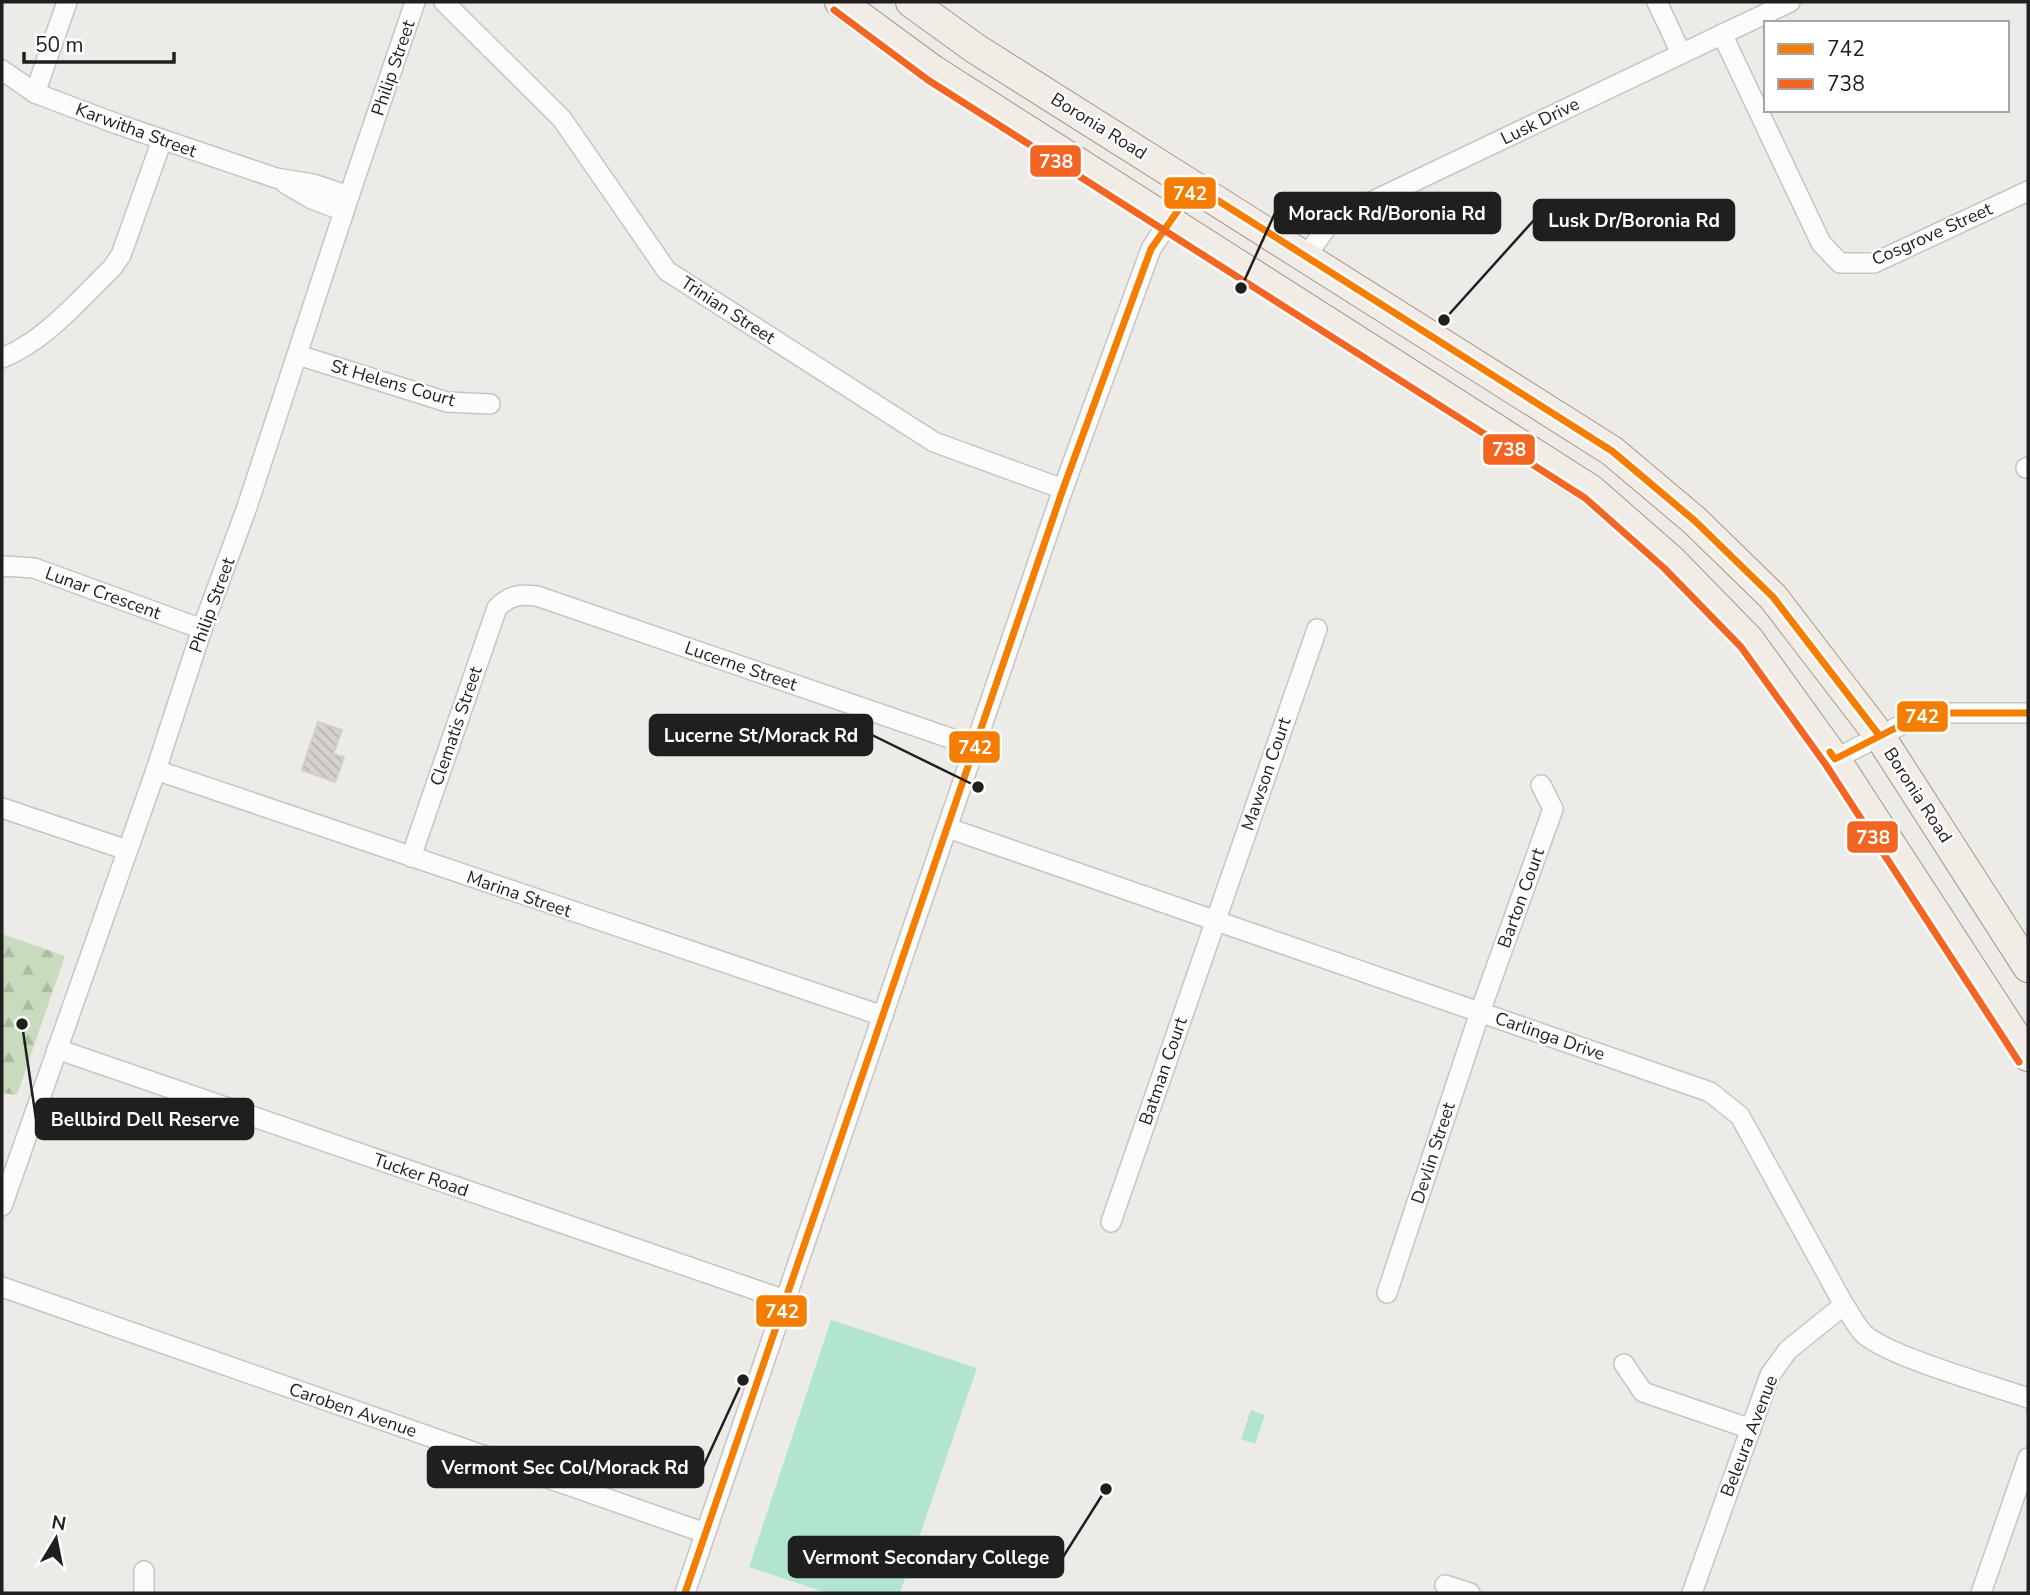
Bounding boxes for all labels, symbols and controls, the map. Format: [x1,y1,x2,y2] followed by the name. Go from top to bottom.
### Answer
[365,16,421,119] street label: Philip Street
[24,21,175,65] scale bar
[1764,21,2009,112] legend
[35,31,84,59] text: 50 m
[1827,35,1865,63] text: 742
[1827,70,1865,98] text: 738
[1046,87,1152,165] street label: Boronia Road
[1497,92,1583,150] street label: Lusk Drive
[72,97,200,163] street label: Karwitha Street
[1029,144,1082,178] line badge: 738
[1039,149,1073,175] text: 738
[1163,176,1217,210] line badge: 742
[1173,181,1207,207] text: 742
[1275,193,1500,233] callout: Morack Rd/Boronia Rd
[1868,196,1997,271] street label: Cosgrove Street
[1534,200,1734,240] callout: Lusk Dr/Boronia Rd
[1288,201,1486,227] text: Morack Rd/Boronia Rd
[1548,208,1720,234] text: Lusk Dr/Boronia Rd
[676,271,780,350] street label: Trinian Street
[328,354,459,412] street label: St Helens Court
[1482,433,1536,466] line badge: 738
[1492,437,1526,463] text: 738
[184,553,241,656] street label: Philip Street
[42,561,165,625] street label: Lunar Crescent
[682,636,801,697] street label: Lucerne Street
[424,662,488,789] street label: Clematis Street
[1896,700,1949,733] line badge: 742
[1905,704,1939,730] text: 742
[1235,714,1297,834] street label: Mawson Court
[650,715,872,755] callout: Lucerne St/Morack Rd
[664,723,858,749] text: Lucerne St/Morack Rd
[948,730,1001,764] line badge: 742
[958,735,992,761] text: 742
[1878,743,1958,847] street label: Boronia Road
[1846,820,1899,854] line badge: 738
[1856,825,1890,851] text: 738
[1492,844,1550,951] street label: Barton Court
[464,865,575,923] street label: Marina Street
[1492,1006,1608,1066] street label: Carlinga Drive
[1133,1013,1193,1128] street label: Batman Court
[1405,1098,1461,1207] street label: Devlin Street
[36,1099,253,1139] callout: Bellbird Dell Reserve
[51,1107,239,1133] text: Bellbird Dell Reserve
[370,1147,472,1203] street label: Tucker Road
[755,1294,808,1328] line badge: 742
[765,1299,799,1325] text: 742
[1715,1372,1783,1500] street label: Beleura Avenue
[286,1377,420,1443] street label: Caroben Avenue
[428,1447,703,1487] callout: Vermont Sec Col/Morack Rd
[440,1455,689,1481] text: Vermont Sec Col/Morack Rd
[21,1504,91,1574] north arrow
[50,1509,68,1537] text: N
[789,1537,1063,1577] callout: Vermont Secondary College
[802,1545,1049,1571] text: Vermont Secondary College

